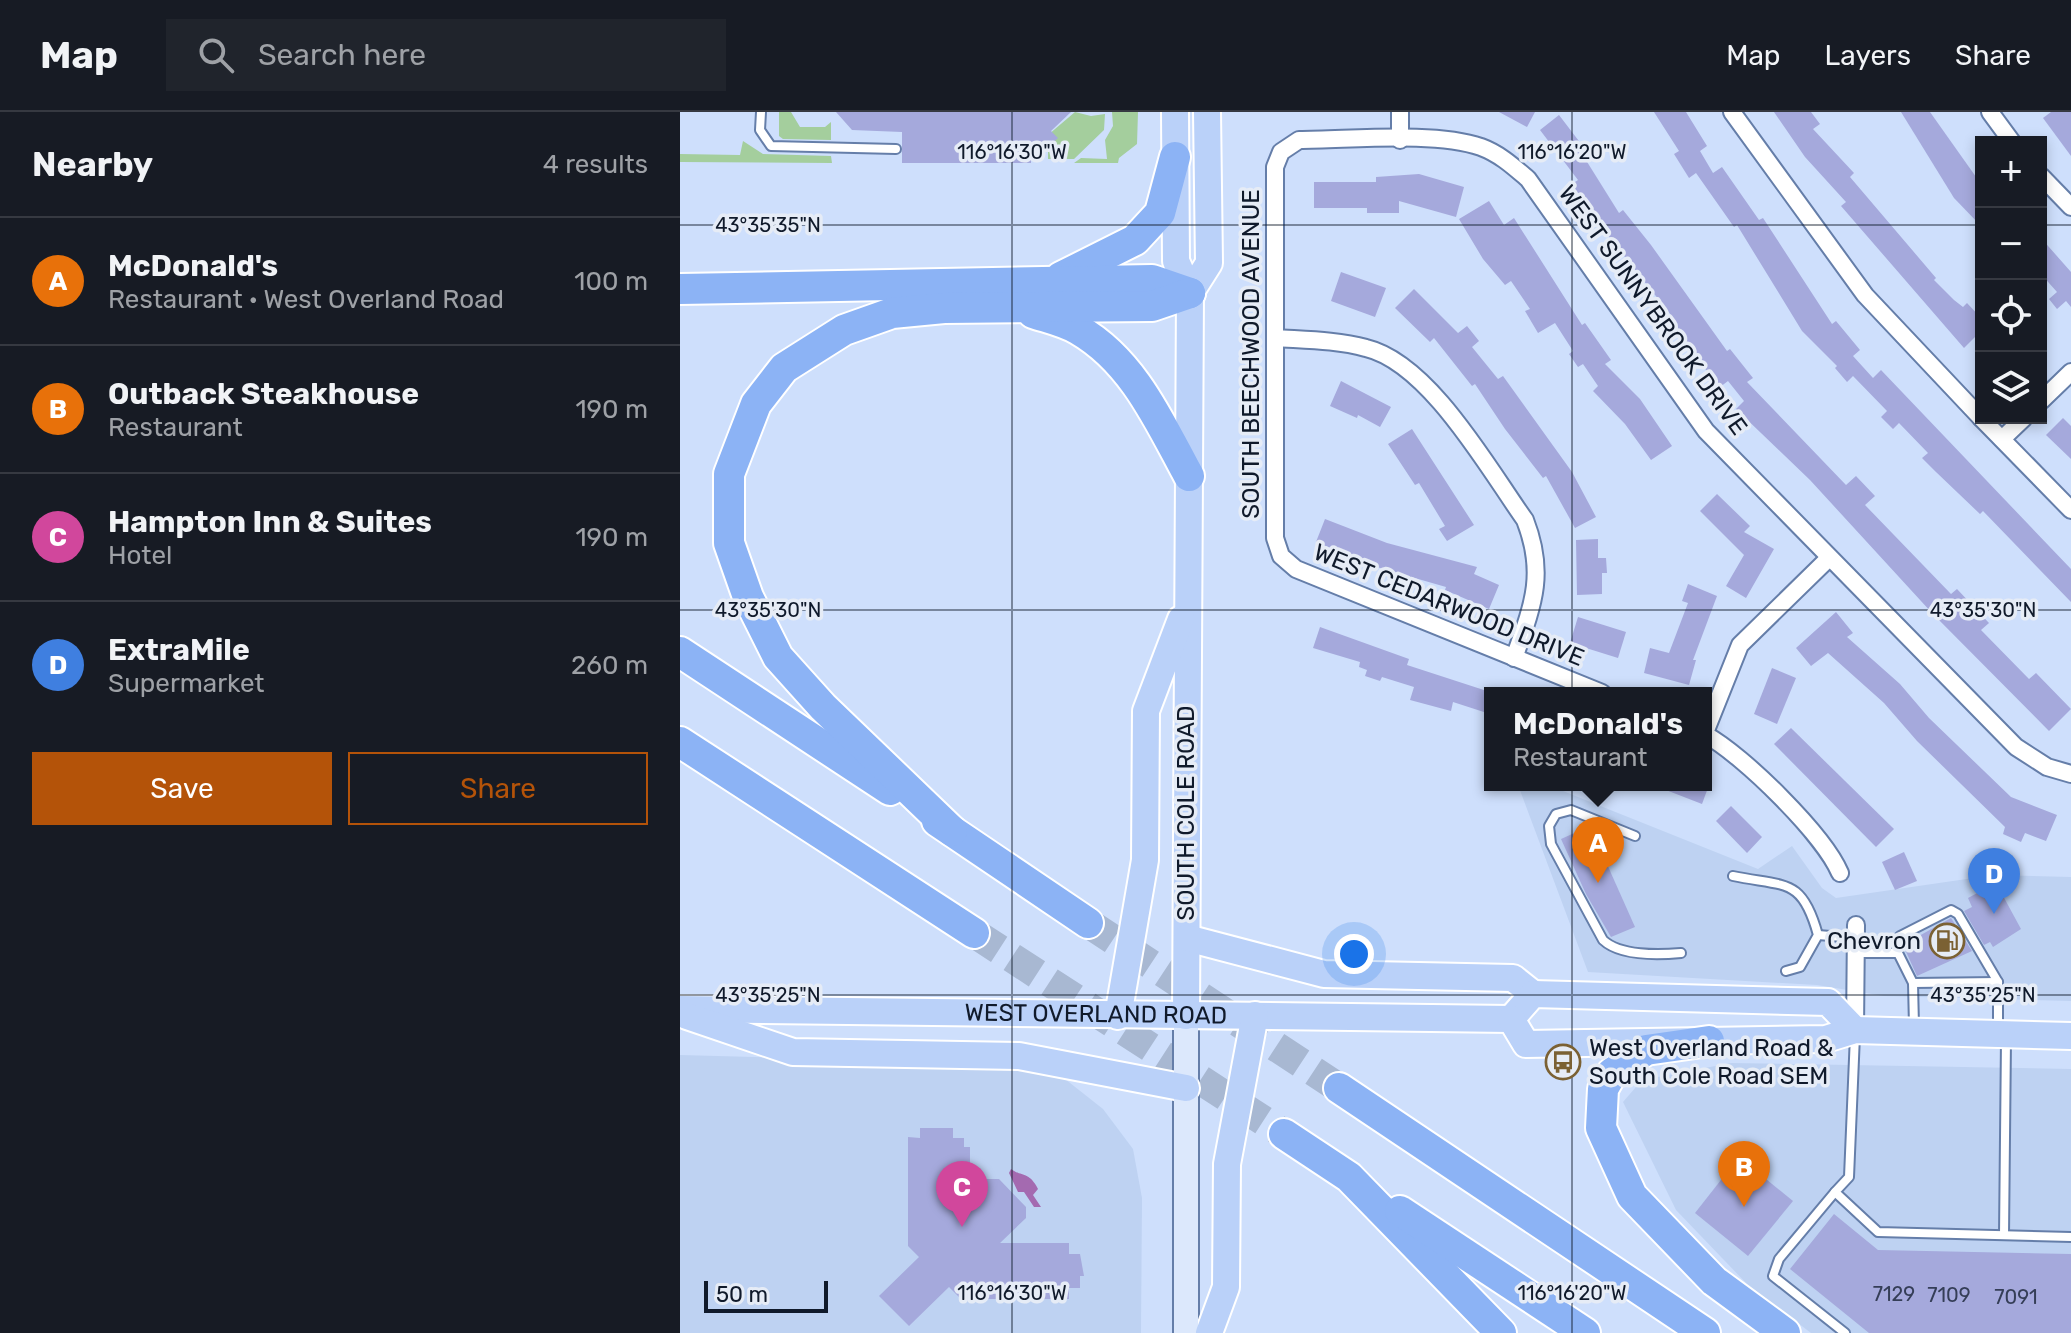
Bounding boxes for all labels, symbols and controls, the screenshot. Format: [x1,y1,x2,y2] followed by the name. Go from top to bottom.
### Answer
[166,19,726,91] search box
[40,32,118,78] text: Map
[194,33,238,77] icon: search
[258,37,426,73] text: Search here
[1726,39,1781,72] text: Map
[1825,39,1911,72] text: Layers
[1955,39,2031,72] text: Share
[1975,136,2047,424] map controls
[1975,136,2047,208] button: +
[957,140,1067,164] text: 116°16'30"W
[1517,140,1627,164] text: 116°16'20"W
[32,144,153,185] text: Nearby
[543,149,648,180] text: 4 results
[1553,180,1753,440] street label: WEST SUNNYBROOK DRIVE
[1237,189,1265,519] street label: SOUTH BEECHWOOD AVENUE
[1975,208,2047,280] button: −
[715,213,821,237] text: 43°35'35"N
[108,248,278,284] text: McDonald's
[49,266,67,297] text: A
[574,266,648,297] text: 100 m
[1975,280,2047,352] button: locate
[108,284,504,315] text: Restaurant · West Overland Road
[1975,352,2047,424] button: layers
[108,376,419,412] text: Outback Steakhouse
[49,394,67,425] text: B
[575,394,648,425] text: 190 m
[108,412,243,443] text: Restaurant
[108,504,432,540] text: Hampton Inn & Suites
[49,522,67,553] text: C
[575,522,648,553] text: 190 m
[1310,538,1588,672] street label: WEST CEDARWOOD DRIVE
[108,540,172,571] text: Hotel
[715,598,821,622] text: 43°35'30"N
[1930,598,2036,622] text: 43°35'30"N
[108,632,250,668] text: ExtraMile
[49,650,67,681] text: D
[571,650,648,681] text: 260 m
[108,668,265,699] text: Supermarket
[1484,687,1712,791] popup
[1172,705,1200,921] street label: SOUTH COLE ROAD
[1513,706,1683,742] text: McDonald's
[1513,742,1647,773] text: Restaurant
[32,752,332,825] button: Save
[348,752,648,825] button: Share
[1572,817,1624,883] pin: A
[1968,848,2020,914] pin: D
[1928,922,1966,960] fuel station icon: Chevron
[1827,927,1921,955] place label: Chevron
[1334,934,1374,974] your location
[715,983,821,1007] text: 43°35'25"N
[1930,983,2036,1007] text: 43°35'25"N
[965,998,1227,1030] street label: WEST OVERLAND ROAD
[1589,1034,1834,1090] place label: West Overland Road & South Cole Road SEM
[1544,1043,1582,1081] bus stop icon: West Overland Road & South Cole Road SEM
[1718,1141,1770,1207] pin: B
[936,1161,988,1227] pin: C
[704,1277,828,1313] scale bar
[716,1281,768,1308] text: 50 m
[957,1281,1067,1305] text: 116°16'30"W
[1517,1281,1627,1305] text: 116°16'20"W
[1873,1282,1915,1306] house number: 7129
[1927,1283,1971,1307] house number: 7109
[1994,1285,2038,1309] house number: 7091

